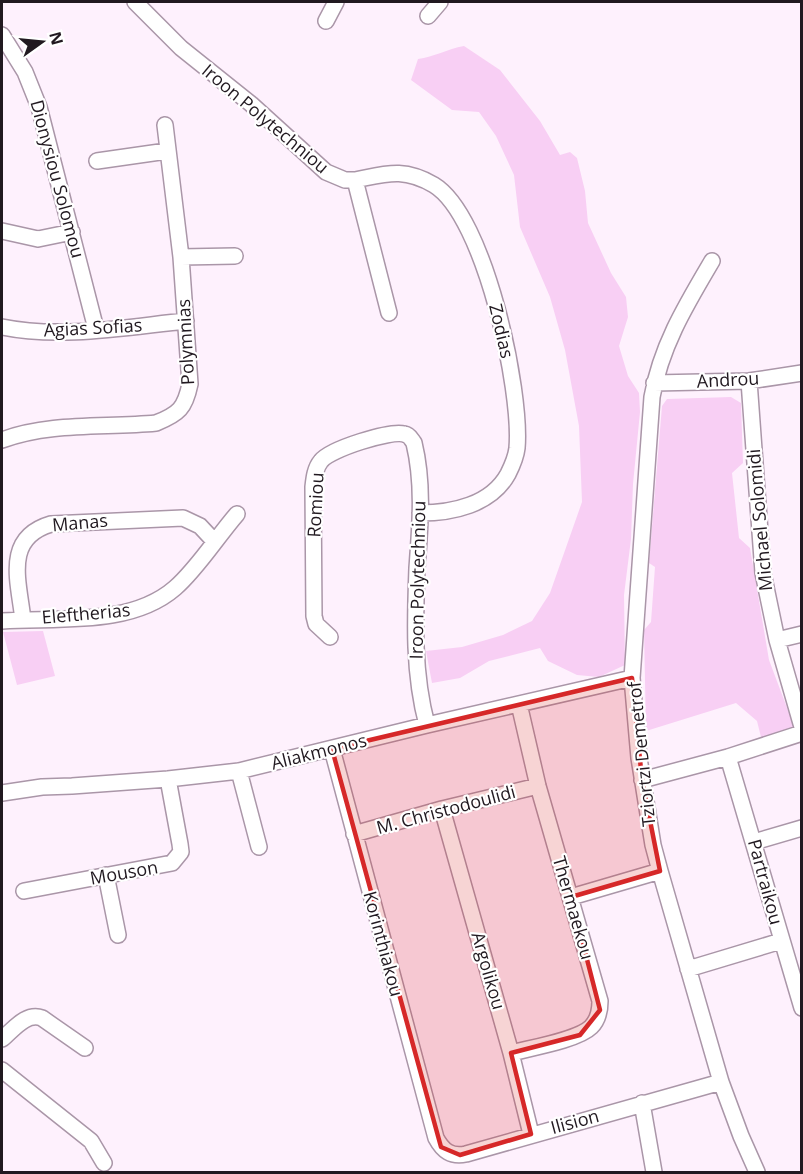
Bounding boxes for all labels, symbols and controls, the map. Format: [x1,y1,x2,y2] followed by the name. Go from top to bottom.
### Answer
[12,12,72,72] north arrow
[44,29,69,47] text: N
[197,58,334,178] street label: Iroon Polytechniou
[25,97,91,260] street label: Dionysiou Solomou
[171,298,199,386] street label: Polymnias
[484,301,520,360] street label: Zodias
[43,312,143,342] street label: Agias Sofias
[696,365,760,393] street label: Androu
[741,448,777,592] street label: Michael Solomidi
[301,472,329,538] street label: Romiou
[404,500,430,659] street label: Iroon Polytechniou
[51,508,109,536] street label: Manas
[41,597,131,629] street label: Eleftherias
[621,679,661,828] street label: Tziortzi Demetrof
[268,728,369,775] street label: Aliakmonos
[373,779,518,839] street label: M. Christodoulidi
[743,836,789,927] street label: Partraikou
[548,853,600,962] street label: Thermaekou
[88,854,160,890] street label: Mouson
[358,888,410,999] street label: Korinthiakou
[466,929,511,1012] street label: Argolikou
[548,1103,602,1139] street label: Ilision

